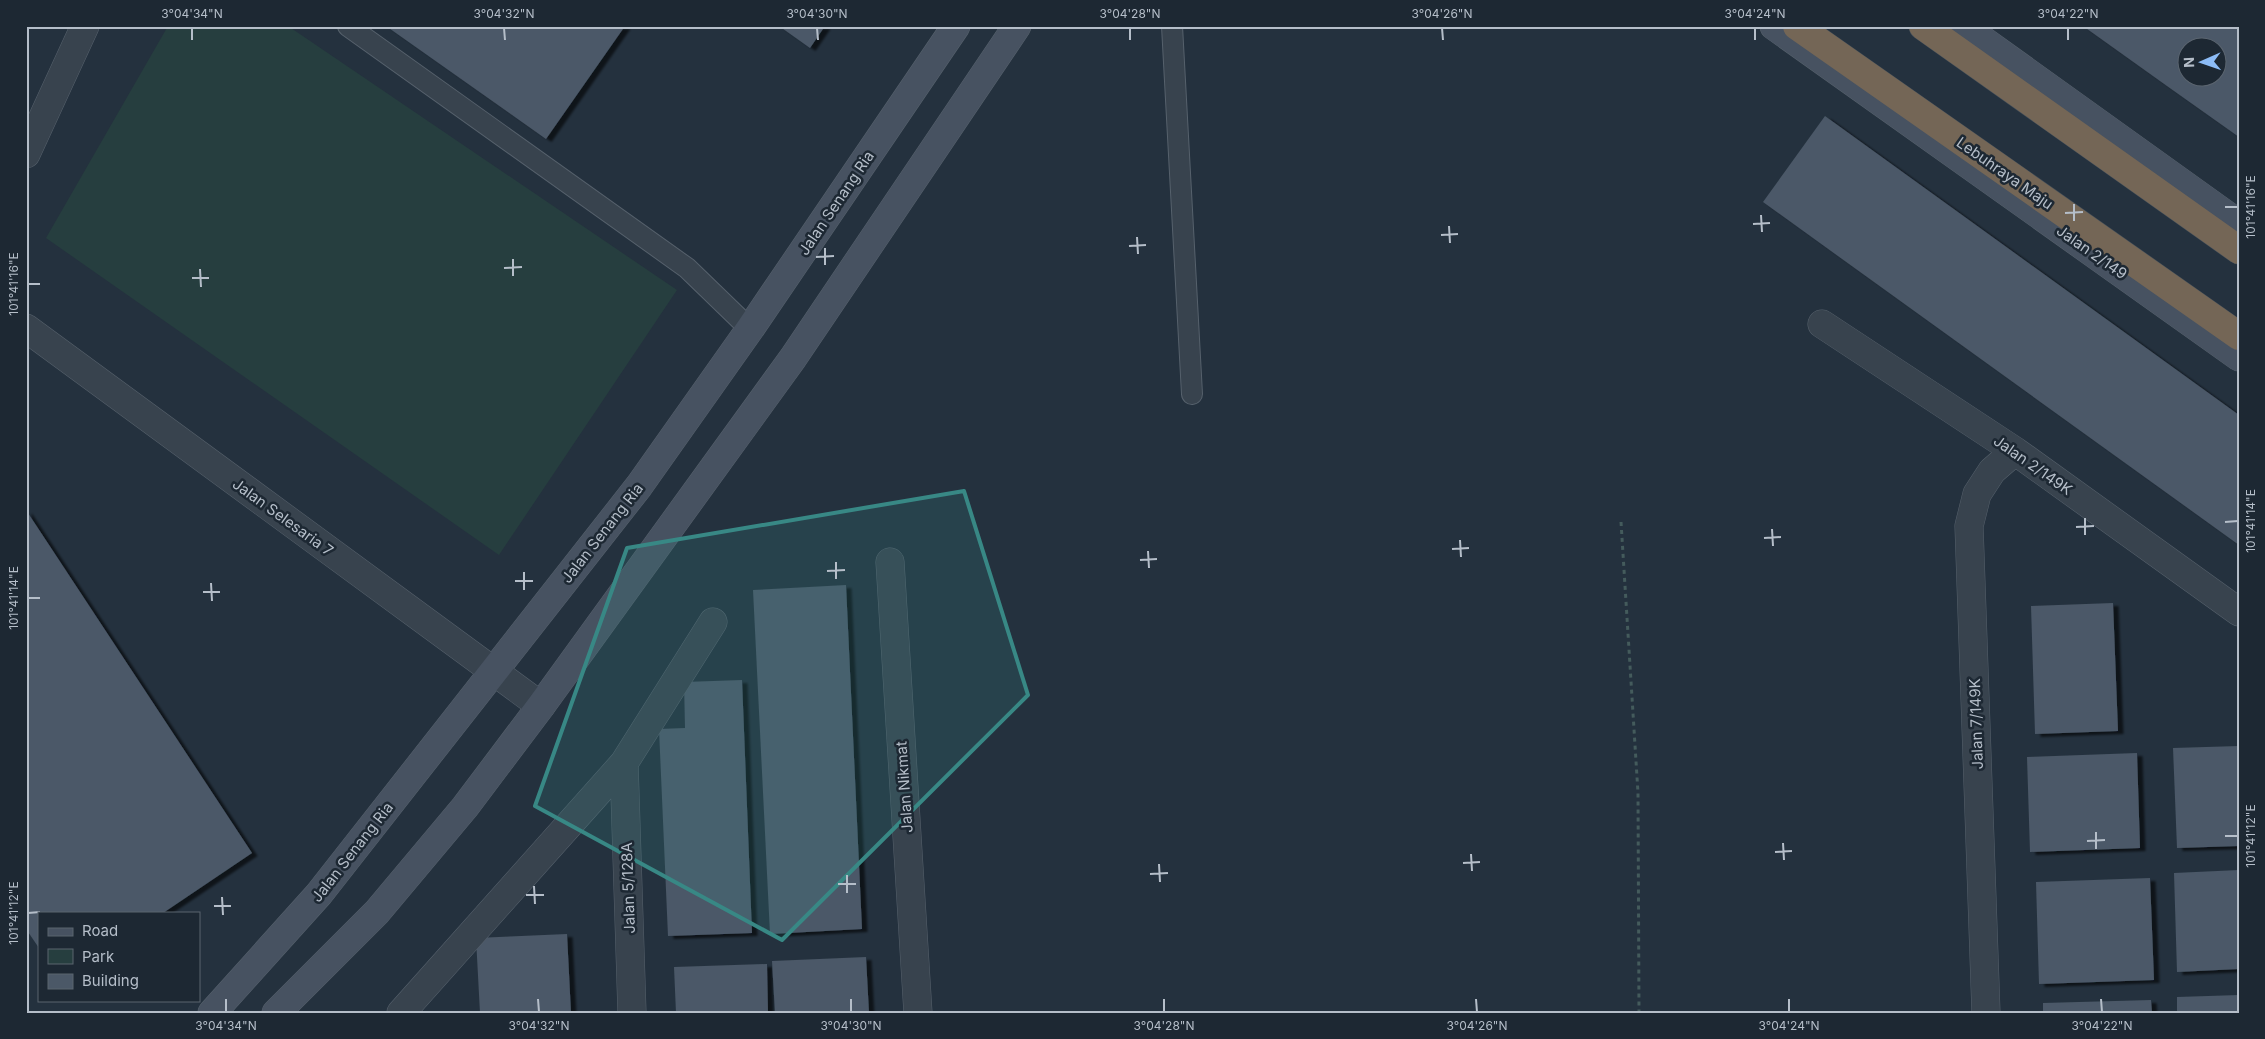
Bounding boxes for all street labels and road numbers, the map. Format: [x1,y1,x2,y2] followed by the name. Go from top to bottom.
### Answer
[1953,133,2057,213] street label: Lebuhraya Maju
[794,147,878,259] street label: Jalan Senang Ria
[2053,221,2131,283] street label: Jalan 2/149
[1990,431,2076,499] street label: Jalan 2/149K
[229,474,337,560] street label: Jalan Selesaria 7
[557,479,647,587] street label: Jalan Senang Ria
[1965,678,1987,770] street label: Jalan 7/149K
[891,740,917,833] street label: Jalan Nikmat
[307,798,397,906] street label: Jalan Senang Ria
[617,842,639,934] street label: Jalan 5/128A

